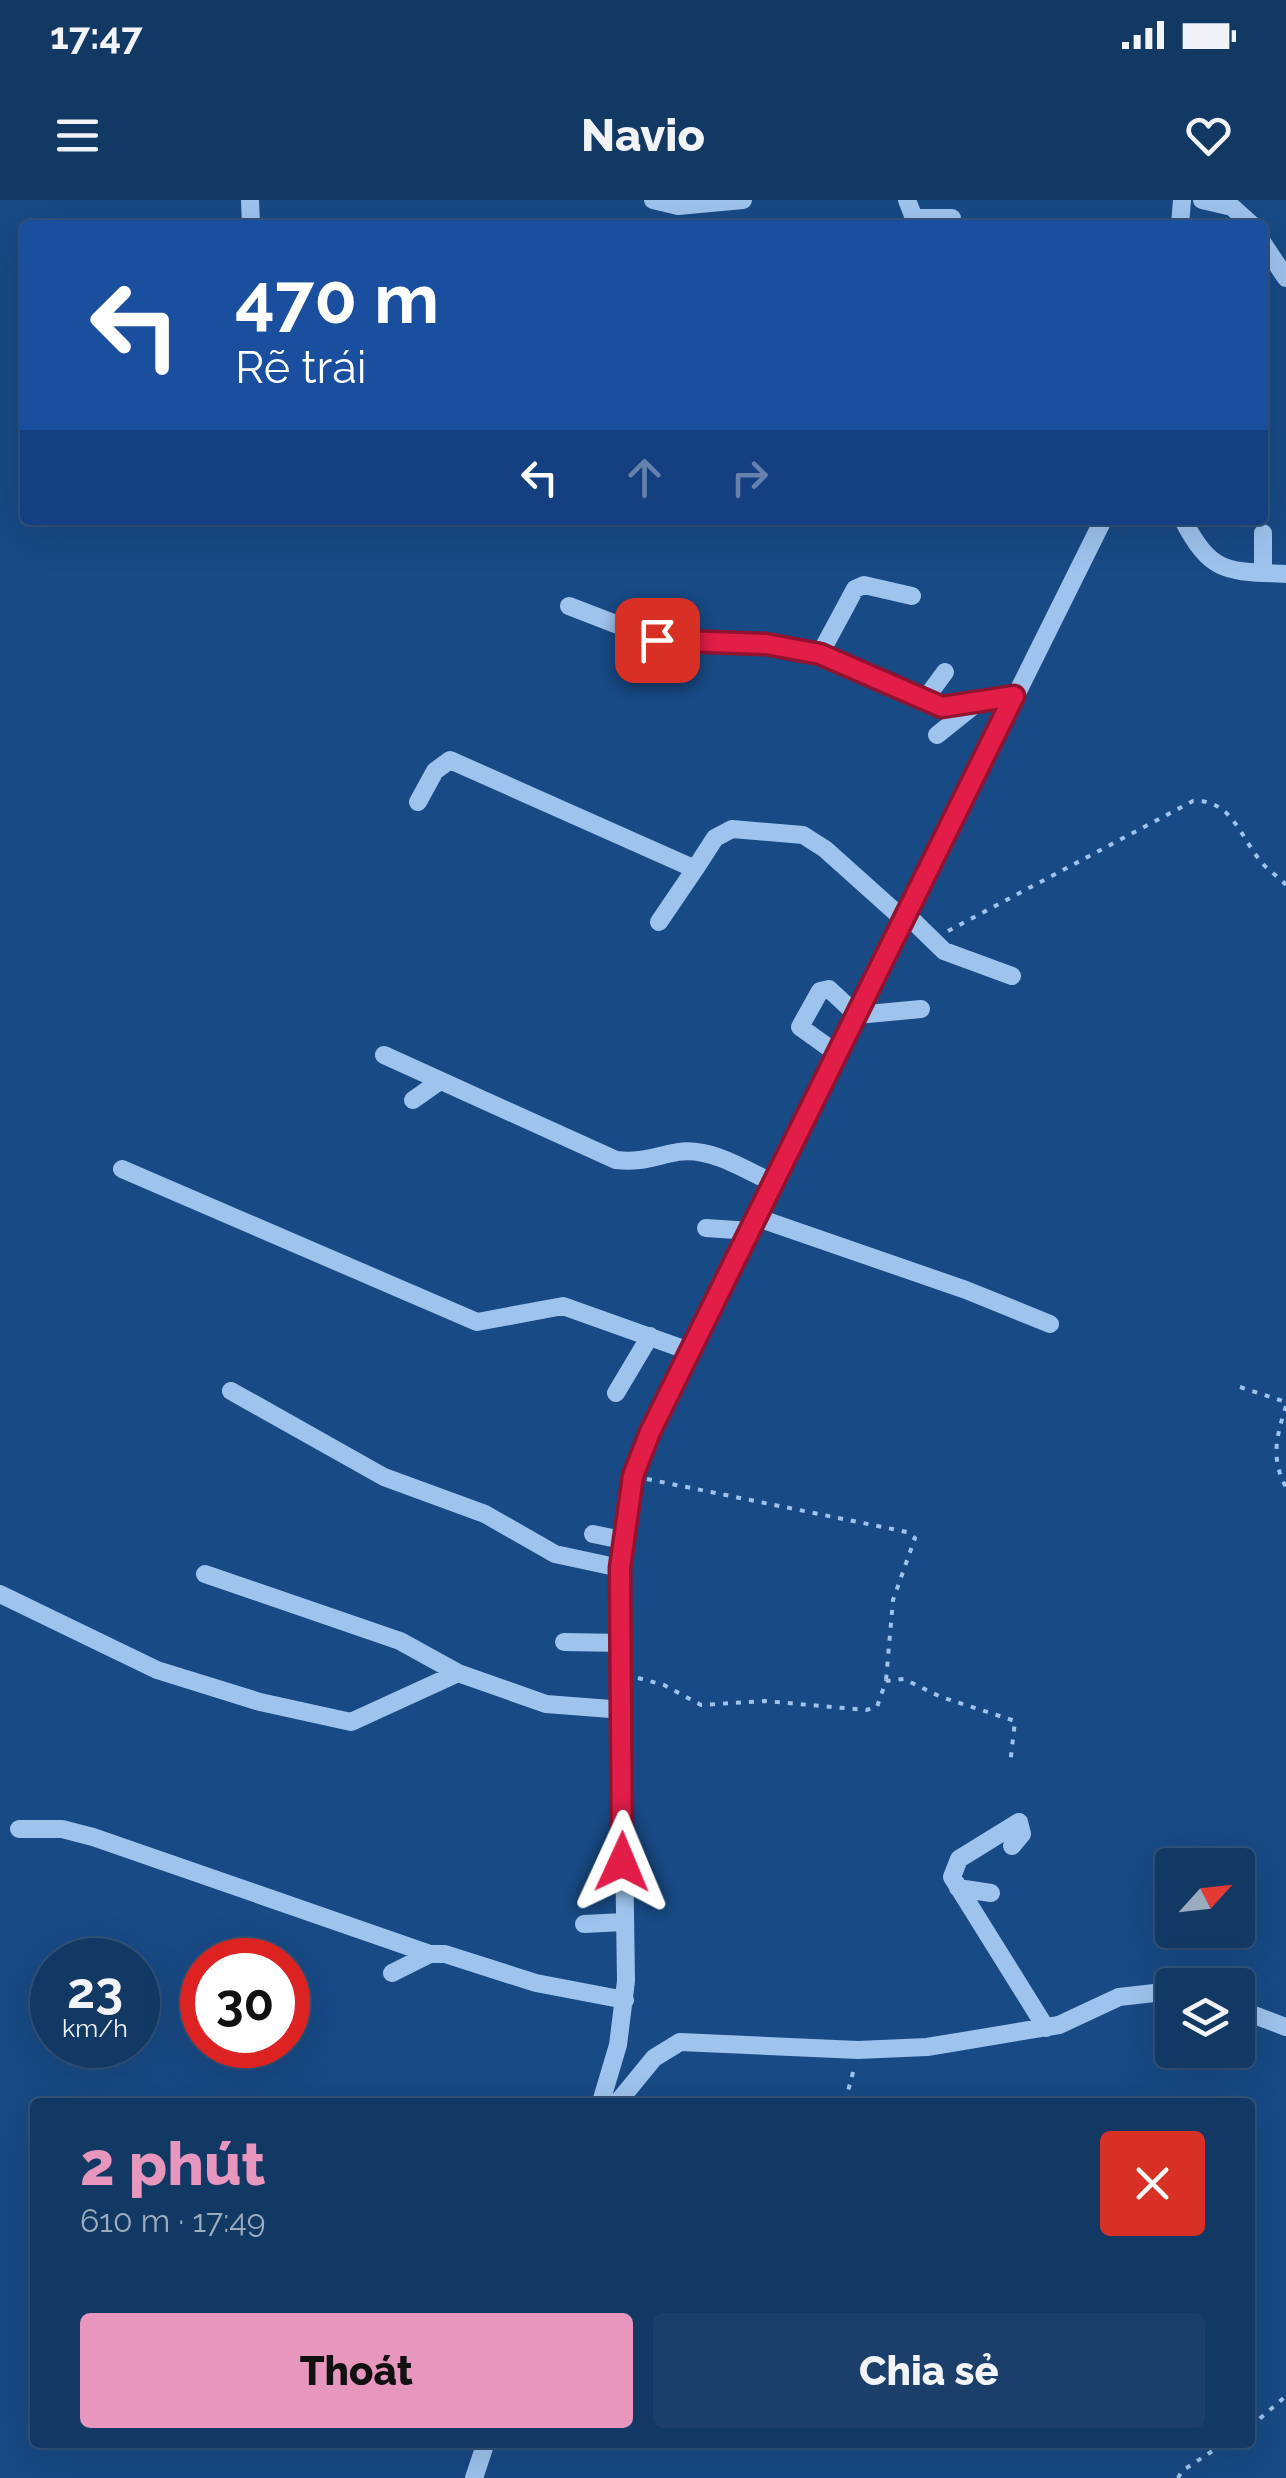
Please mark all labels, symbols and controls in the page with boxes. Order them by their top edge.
text: 17:47 [50,13,143,58]
icon: menu [50,108,105,163]
icon: heart [1181,108,1236,163]
text: Navio [581,109,705,162]
text: 470 m [235,257,439,339]
icon: left [70,260,200,390]
text: Rẽ trái [235,341,367,394]
icon: left [512,450,567,505]
icon: ahead [617,450,672,505]
icon: right [722,450,777,505]
pin [615,598,700,683]
icon: arrive [630,613,685,668]
position arrow [570,1810,674,1914]
north arrow [1155,1848,1255,1948]
map controls [1155,1848,1255,2068]
speed limit sign: 30 [180,1938,310,2068]
text: 23 [67,1961,123,2020]
button: layers [1155,1968,1255,2068]
text: km/h [62,2013,128,2043]
text: 2 phút [80,2129,265,2199]
button: close [1100,2131,1205,2236]
text: 610 m · 17:49 [80,2202,265,2239]
button: Thoát [80,2313,633,2428]
button: Chia sẻ [653,2313,1205,2428]

